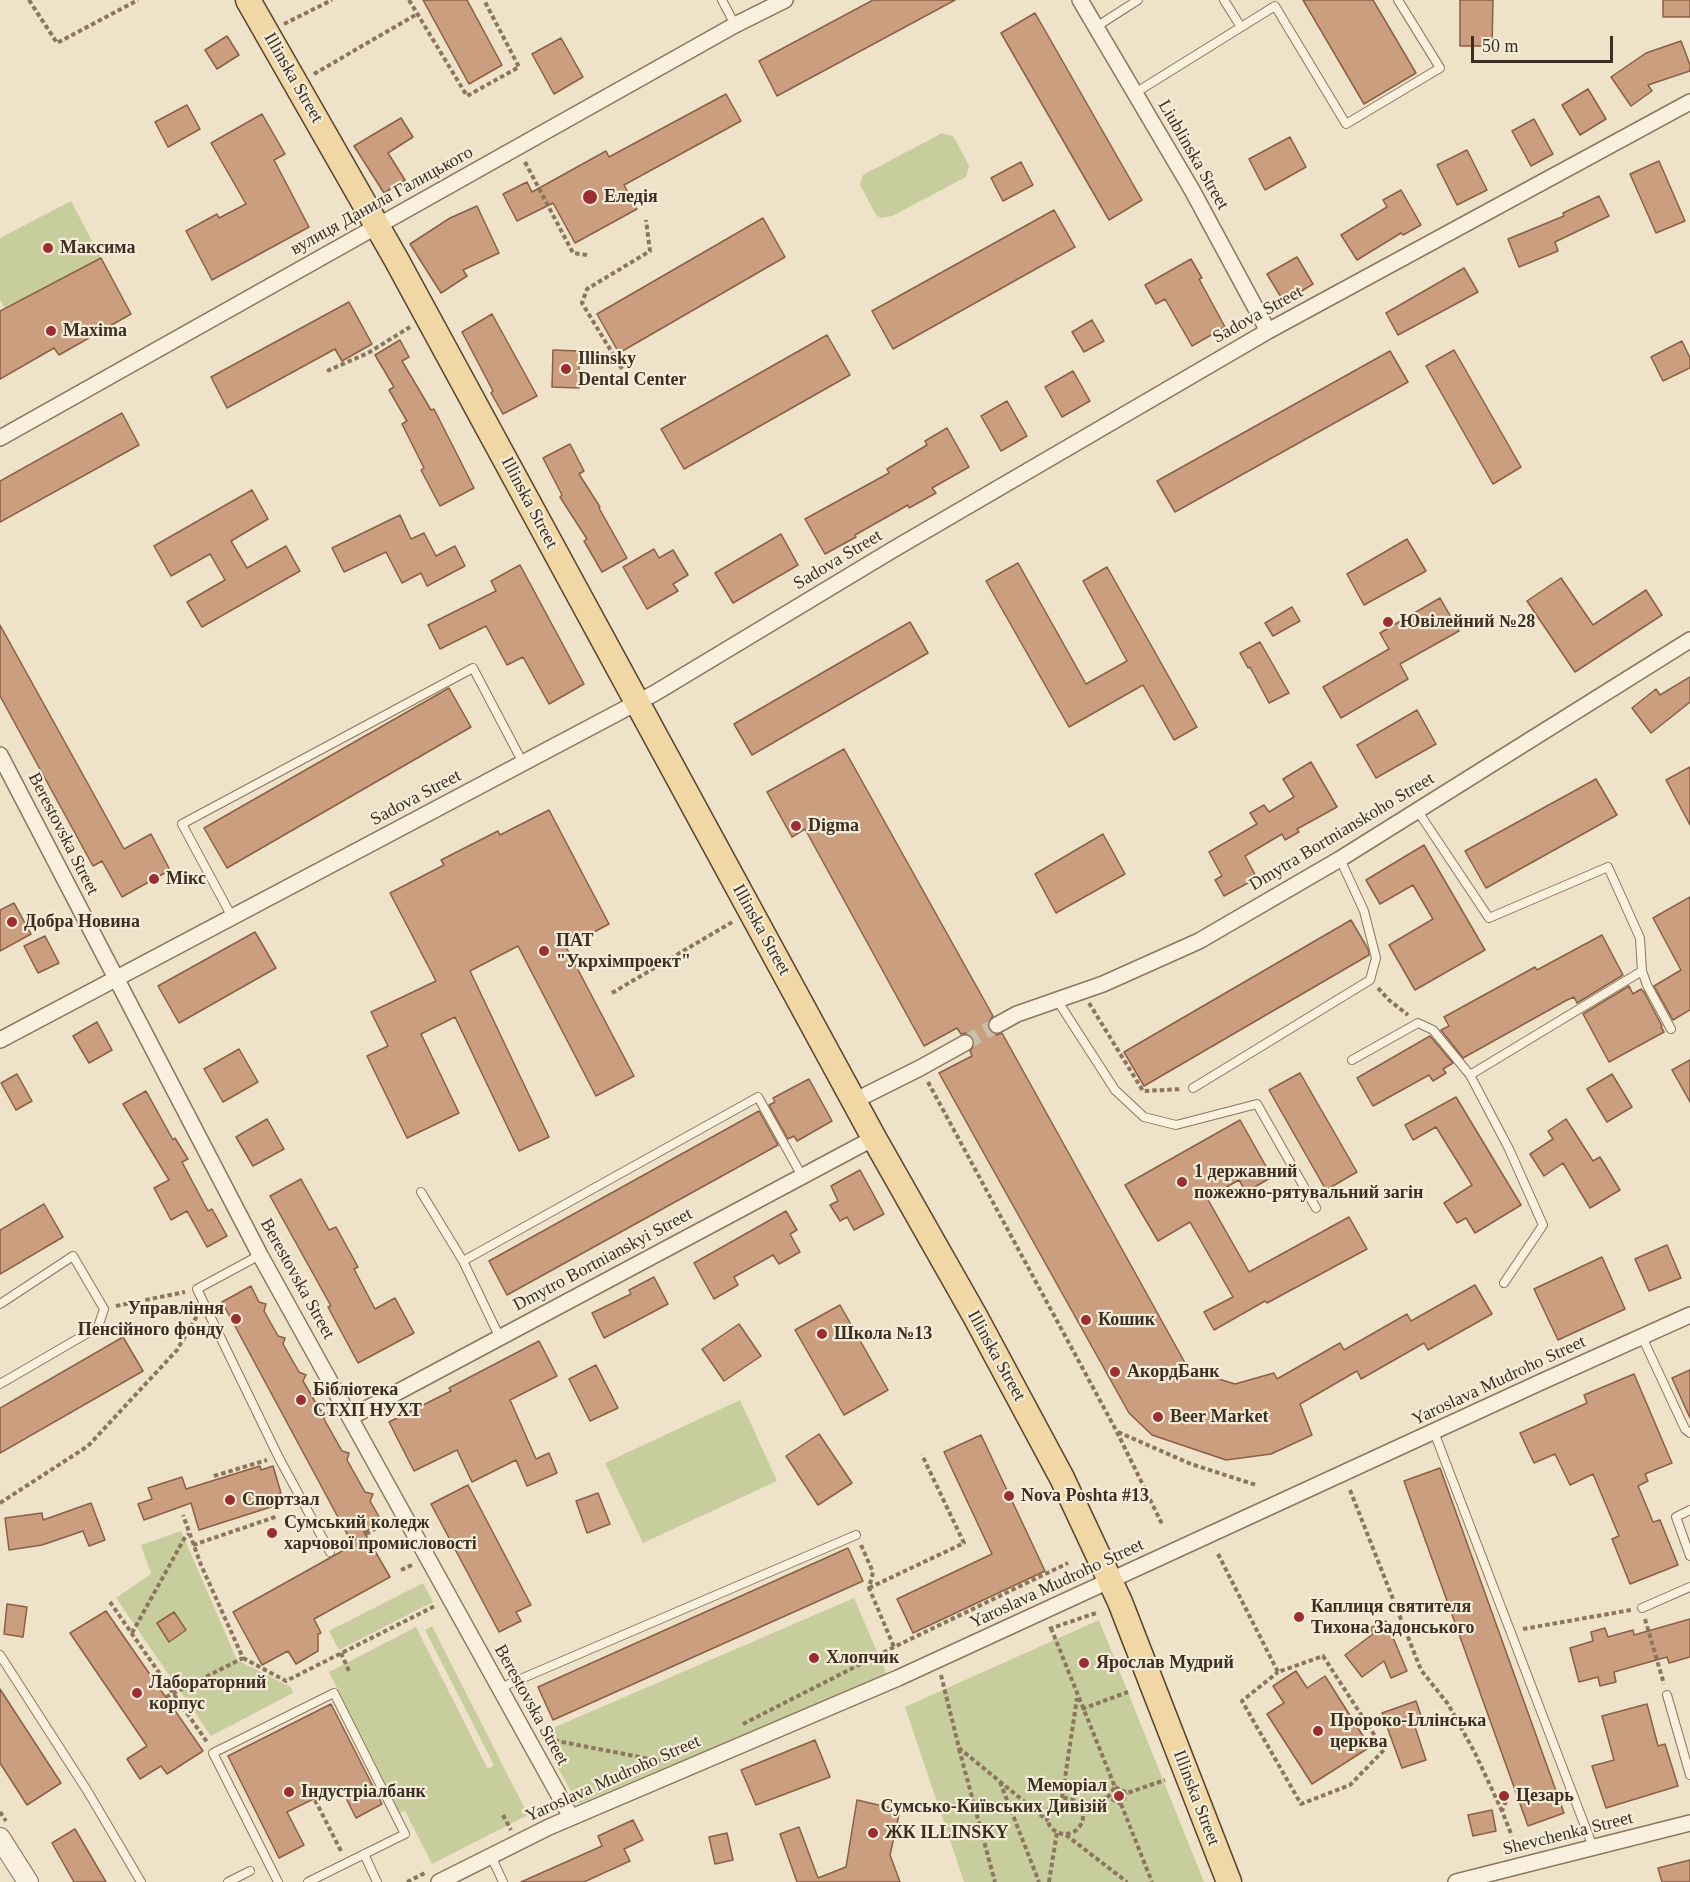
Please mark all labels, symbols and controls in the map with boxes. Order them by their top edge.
scale bar [1474,24,1616,62]
street label: Illinska Street [259,29,327,127]
text: 50 m [1482,36,1519,56]
street label: Liublinska Street [1153,96,1233,214]
street label: вулиця Данила Галицького [287,142,477,260]
place label: Еледія [604,186,658,208]
marker: Еледія [581,188,599,206]
place label: Максима [60,237,135,259]
marker: Максима [41,241,55,255]
street label: Sadova Street [1209,281,1307,349]
place label: Maxima [63,320,127,342]
marker: Maxima [44,324,58,338]
place label: Illinsky Dental Center [578,348,686,391]
marker: Illinsky Dental Center [559,362,573,376]
street label: Illinska Street [496,454,562,552]
street label: Sadova Street [790,525,886,595]
place label: Ювілейний №28 [1400,611,1535,633]
marker: Ювілейний №28 [1381,615,1395,629]
street label: Sadova Street [367,765,465,831]
street label: Dmytra Bortnianskoho Street [1246,768,1438,896]
street label: Berestovska Street [23,769,103,899]
place label: Digma [808,815,859,837]
marker: Digma [789,819,803,833]
place label: Мікс [166,868,206,890]
marker: Мікс [147,872,161,886]
street label: Illinska Street [727,881,795,979]
place label: Добра Новина [24,911,140,933]
marker: Добра Новина [5,915,19,929]
place label: ПАТ "Укрхімпроект" [556,930,691,972]
marker: ПАТ "Укрхімпроект" [537,944,551,958]
place label: 1 державний пожежно-рятувальний загін [1194,1161,1423,1204]
marker: 1 державний пожежно-рятувальний загін [1175,1175,1189,1189]
street label: Dmytro Bortnianskyi Street [510,1204,696,1316]
street label: Berestovska Street [255,1215,339,1343]
place label: Управління Пенсійного фонду [78,1298,224,1340]
street label: Illinska Street [962,1307,1030,1405]
place label: Кошик [1098,1309,1155,1331]
marker: Управління Пенсійного фонду [229,1312,243,1326]
marker: Кошик [1079,1313,1093,1327]
place label: Школа №13 [834,1323,932,1345]
marker: Школа №13 [815,1327,829,1341]
street label: Yaroslava Mudroho Street [1409,1331,1589,1431]
place label: АкордБанк [1127,1361,1220,1383]
marker: АкордБанк [1108,1365,1122,1379]
place label: Бібліотека СТХП НУХТ [313,1379,422,1422]
marker: Бібліотека СТХП НУХТ [294,1393,308,1407]
place label: Beer Market [1170,1406,1268,1428]
marker: Beer Market [1151,1410,1165,1424]
place label: Nova Poshta #13 [1021,1485,1149,1507]
place label: Спортзал [242,1489,320,1511]
marker: Nova Poshta #13 [1002,1489,1016,1503]
marker: Спортзал [223,1493,237,1507]
place label: Сумський коледж харчової промисловості [284,1512,477,1555]
marker: Сумський коледж харчової промисловості [265,1526,279,1540]
street label: Yaroslava Mudroho Street [967,1534,1147,1634]
place label: Каплиця святителя Тихона Задонського [1311,1596,1474,1638]
marker: Каплиця святителя Тихона Задонського [1292,1610,1306,1624]
street label: Berestovska Street [489,1641,573,1769]
place label: Хлопчик [826,1647,899,1669]
marker: Хлопчик [807,1651,821,1665]
place label: Ярослав Мудрий [1096,1652,1234,1674]
marker: Ярослав Мудрий [1077,1656,1091,1670]
place label: Лабораторний корпус [149,1672,266,1714]
marker: Лабораторний корпус [130,1686,144,1700]
place label: Пророко-Іллінська церква [1330,1710,1486,1752]
marker: Пророко-Іллінська церква [1311,1724,1325,1738]
street label: Yaroslava Mudroho Street [522,1731,704,1827]
street label: Illinska Street [1168,1747,1224,1849]
place label: Меморіал Сумсько-Київських Дивізій [881,1775,1107,1818]
place label: Індустріалбанк [301,1781,426,1803]
marker: Індустріалбанк [282,1785,296,1799]
place label: Цезарь [1516,1785,1574,1807]
marker: Меморіал Сумсько-Київських Дивізій [1112,1789,1126,1803]
marker: Цезарь [1497,1789,1511,1803]
street label: Shevchenka Street [1501,1807,1635,1861]
place label: ЖК ILLINSKY [885,1822,1008,1844]
marker: ЖК ILLINSKY [866,1826,880,1840]

